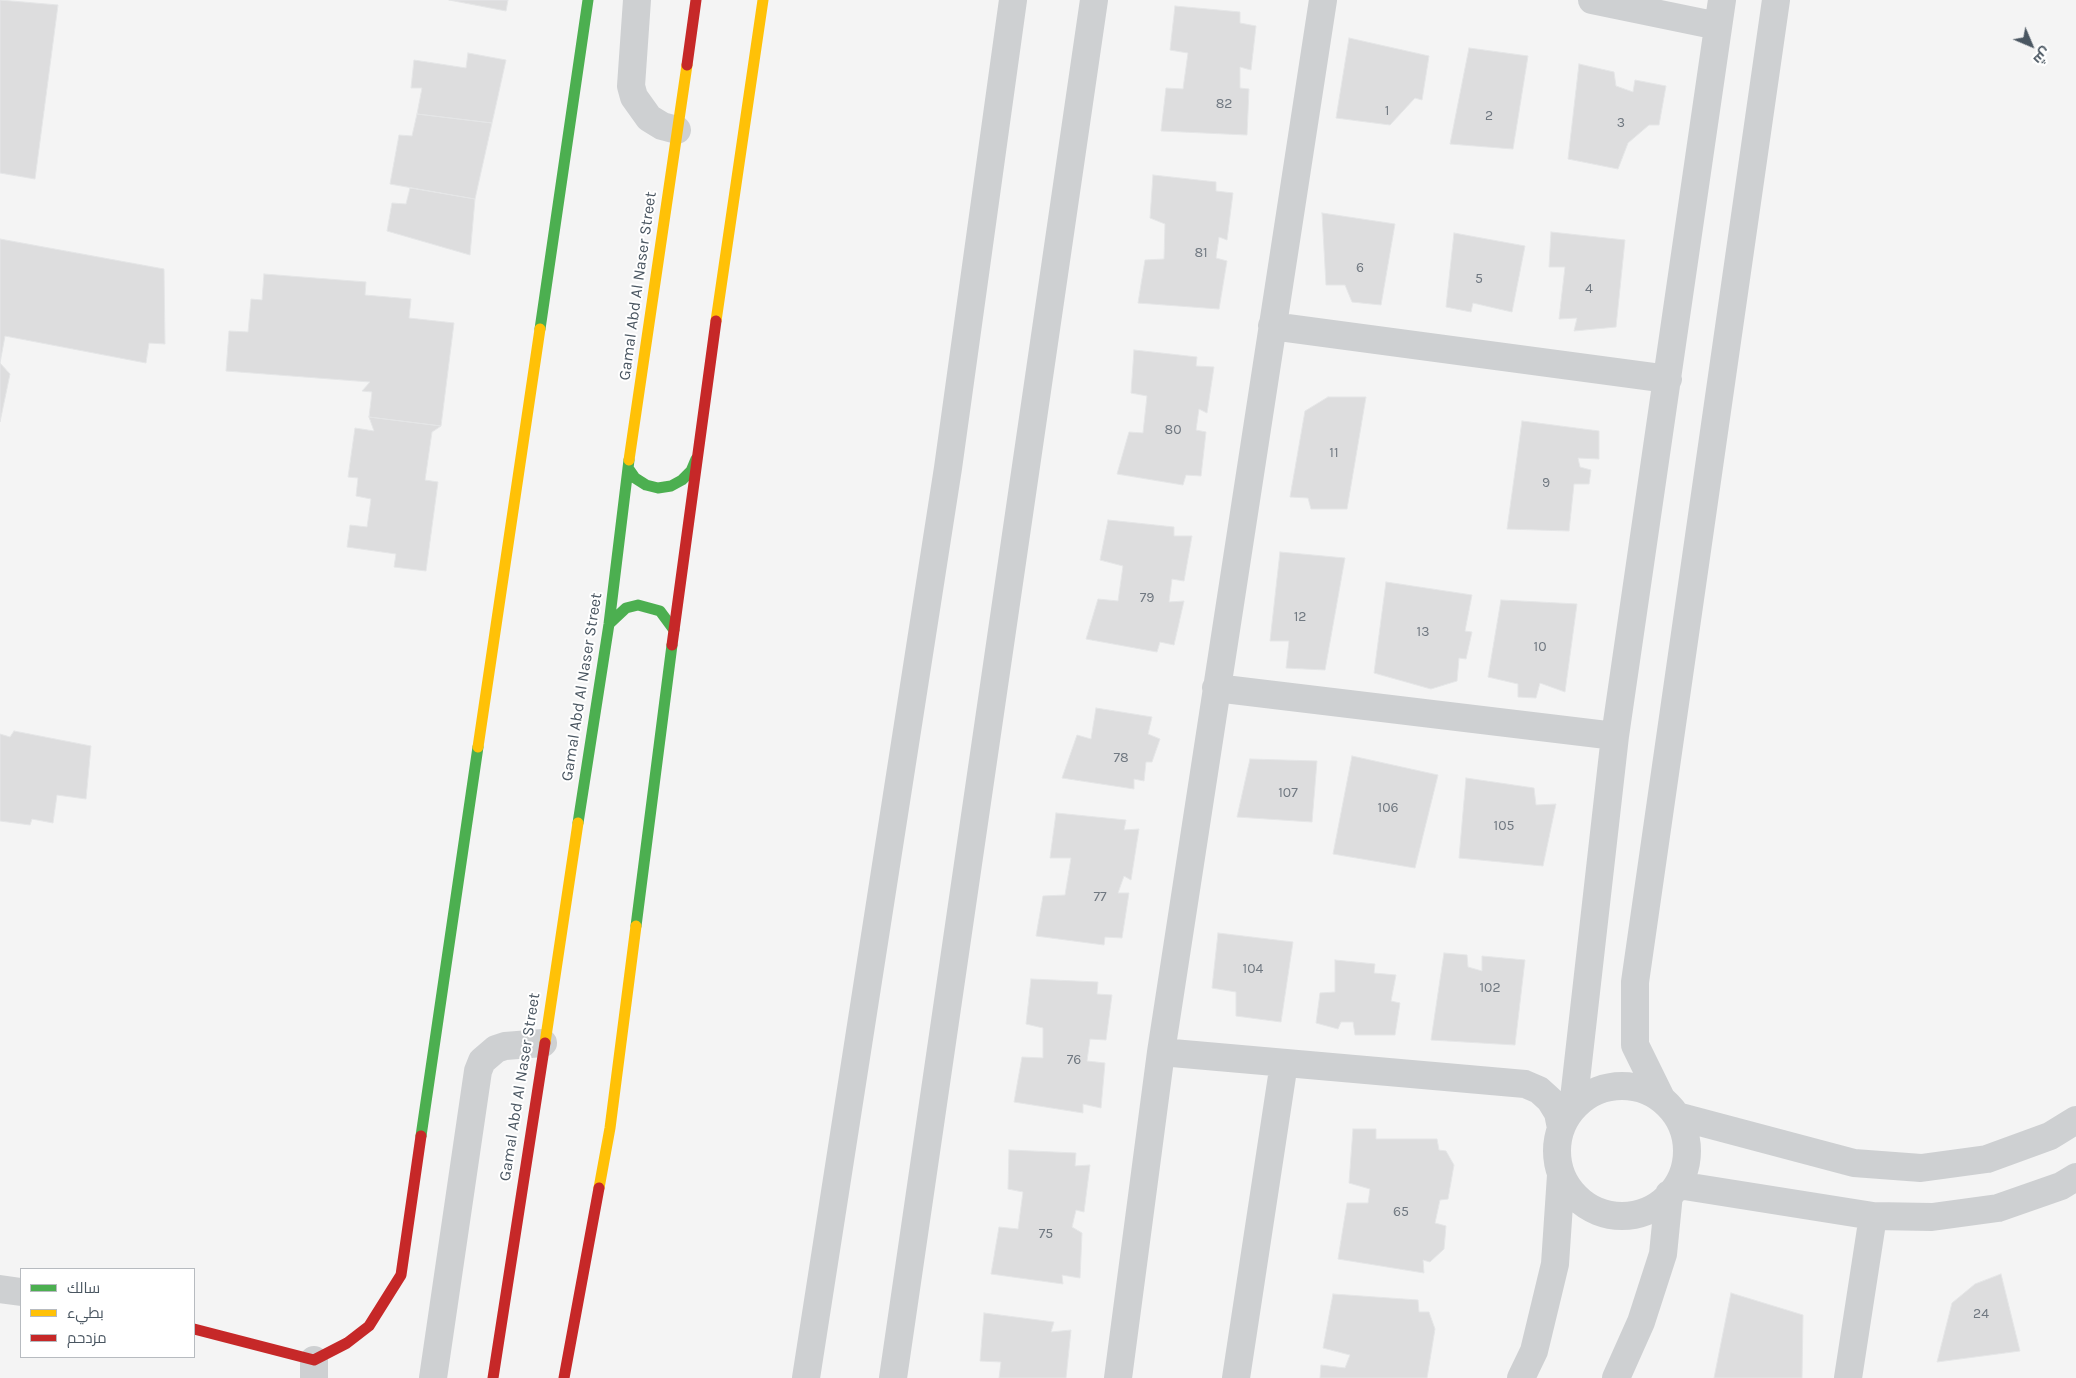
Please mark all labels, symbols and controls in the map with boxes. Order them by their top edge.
north arrow [2006,20,2056,70]
text: ش [2030,44,2054,68]
house number: 82 [1216,96,1232,112]
house number: 1 [1385,103,1389,119]
house number: 2 [1485,108,1493,124]
house number: 3 [1617,115,1625,131]
street label: Gamal Abd Al Naser Street [615,190,661,382]
house number: 81 [1194,245,1208,261]
house number: 6 [1356,260,1364,276]
house number: 5 [1475,271,1483,287]
house number: 4 [1585,281,1593,297]
house number: 80 [1165,422,1181,438]
house number: 11 [1329,445,1339,461]
house number: 9 [1542,475,1550,491]
house number: 79 [1140,590,1154,606]
street label: Gamal Abd Al Naser Street [558,591,606,783]
house number: 12 [1294,609,1306,625]
house number: 13 [1417,624,1429,640]
house number: 10 [1534,639,1546,655]
house number: 78 [1113,750,1129,766]
house number: 107 [1278,785,1298,801]
house number: 106 [1378,800,1398,816]
house number: 105 [1494,818,1514,834]
house number: 77 [1093,889,1107,905]
house number: 104 [1243,961,1263,977]
house number: 102 [1479,980,1501,996]
street label: Gamal Abd Al Naser Street [496,991,544,1183]
house number: 76 [1067,1052,1081,1068]
house number: 65 [1393,1204,1409,1220]
house number: 75 [1039,1226,1053,1242]
legend [20,1268,195,1358]
text: سالك [67,1279,100,1297]
text: بطيء [67,1304,104,1322]
house number: 24 [1973,1306,1989,1322]
text: مزدحم [67,1329,107,1347]

